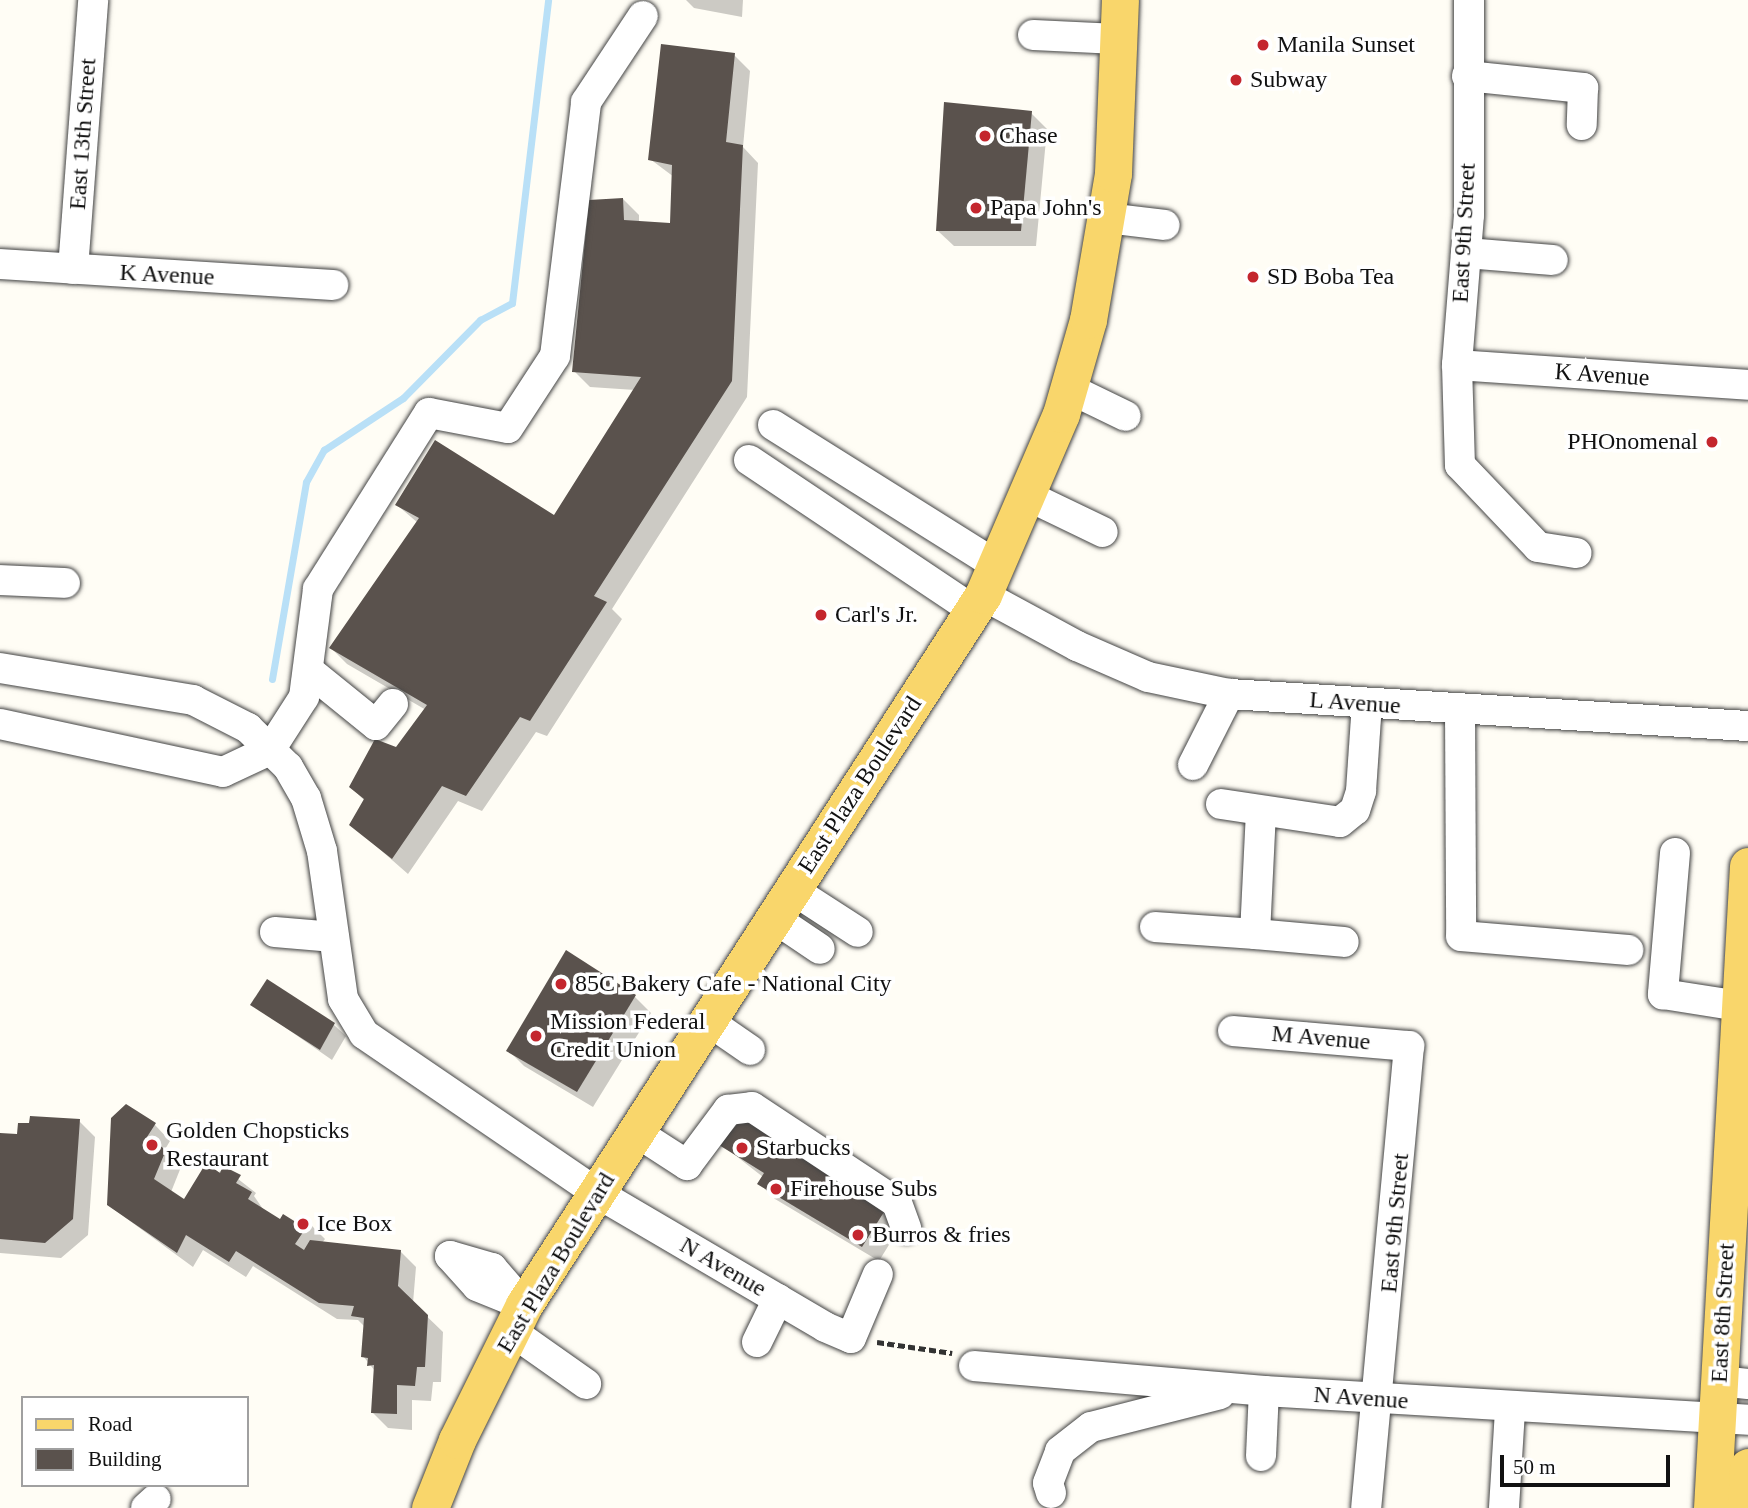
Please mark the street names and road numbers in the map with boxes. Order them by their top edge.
street label: East 13th Street [63,57,103,211]
street label: East 9th Street [1446,162,1482,304]
street label: K Avenue [118,258,216,292]
street label: K Avenue [1553,357,1651,393]
street label: L Avenue [1307,685,1403,721]
street label: East Plaza Boulevard [792,691,928,879]
street label: M Avenue [1270,1019,1372,1057]
street label: East 9th Street [1375,1152,1415,1294]
street label: East Plaza Boulevard [491,1168,621,1358]
street label: N Avenue [674,1230,772,1304]
street label: East 8th Street [1705,1242,1741,1384]
street label: N Avenue [1312,1380,1410,1416]

